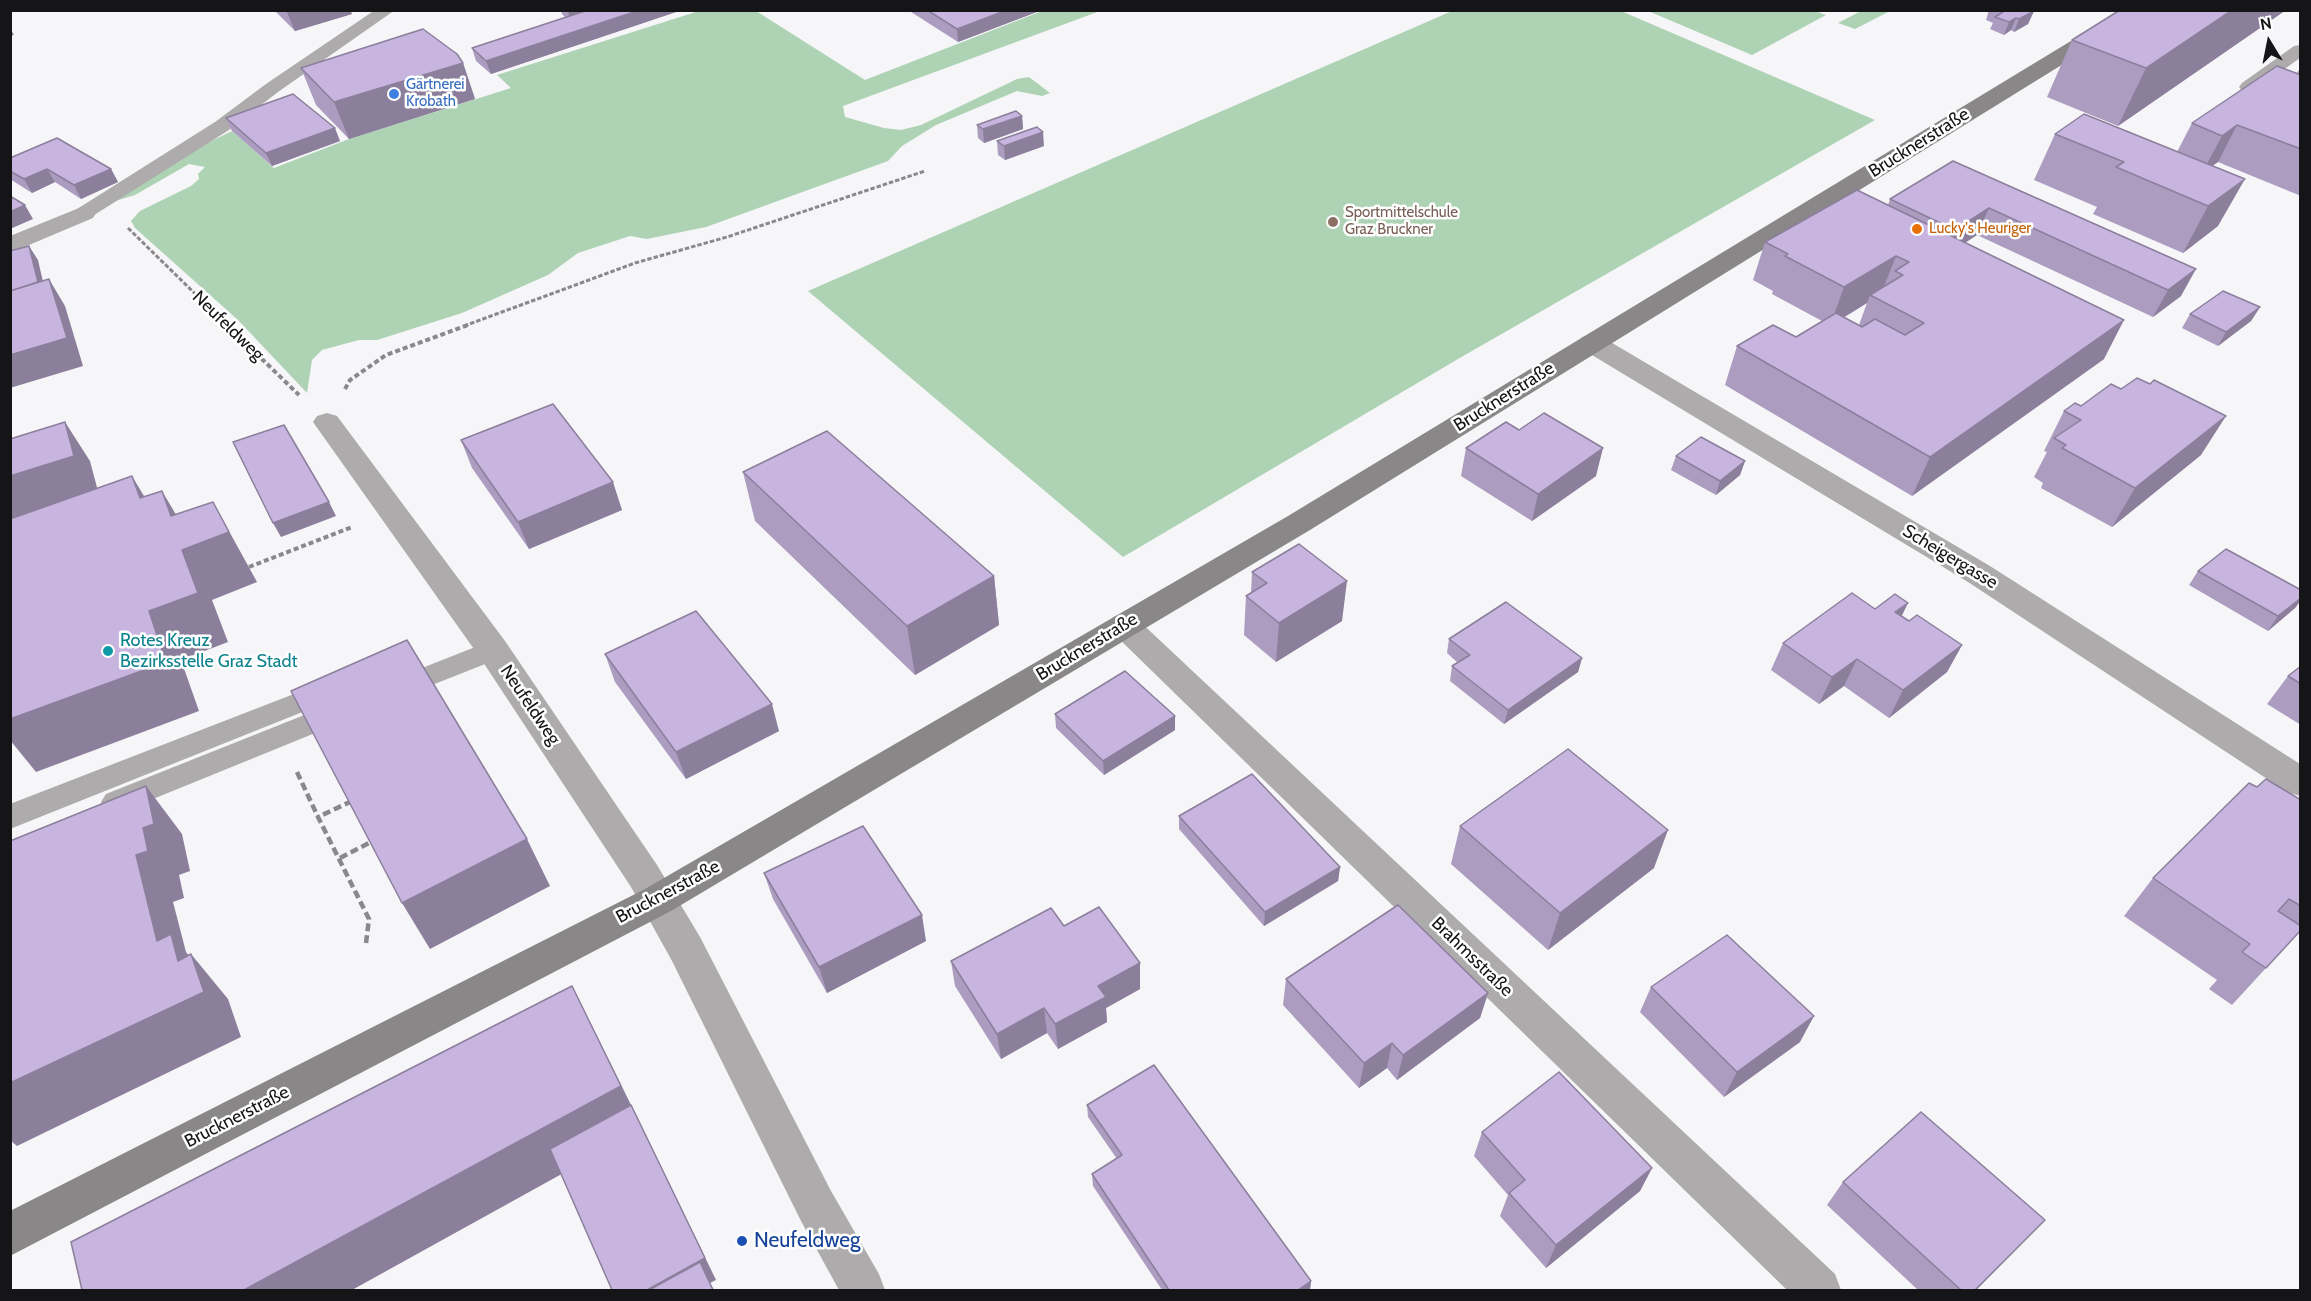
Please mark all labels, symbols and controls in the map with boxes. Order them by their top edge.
north arrow [2239,12,2299,72]
text: N [2259,13,2273,34]
place label: Gärtnerei Krobath [406,76,465,111]
marker: Gärtnerei Krobath [387,87,401,101]
street label: Brucknerstraße [1865,104,1973,182]
place label: Sportmittelschule Graz Bruckner [1345,204,1458,239]
marker: Sportmittelschule Graz Bruckner [1326,215,1340,229]
place label: Lucky's Heuriger [1929,220,2031,238]
marker: Lucky's Heuriger [1910,222,1924,236]
street label: Neufeldweg [188,287,268,365]
street label: Brucknerstraße [1450,358,1558,436]
street label: Scheigergasse [1899,520,2001,594]
street label: Brucknerstraße [1032,608,1142,686]
place label: Rotes Kreuz Bezirksstelle Graz Stadt [120,630,298,672]
marker: Rotes Kreuz Bezirksstelle Graz Stadt [101,644,115,658]
street label: Neufeldweg [496,661,564,749]
street label: Brucknerstraße [613,856,723,928]
street label: Brahmsstraße [1427,913,1517,1001]
street label: Brucknerstraße [181,1081,293,1153]
place label: Neufeldweg [754,1228,861,1254]
marker: Neufeldweg [735,1234,749,1248]

